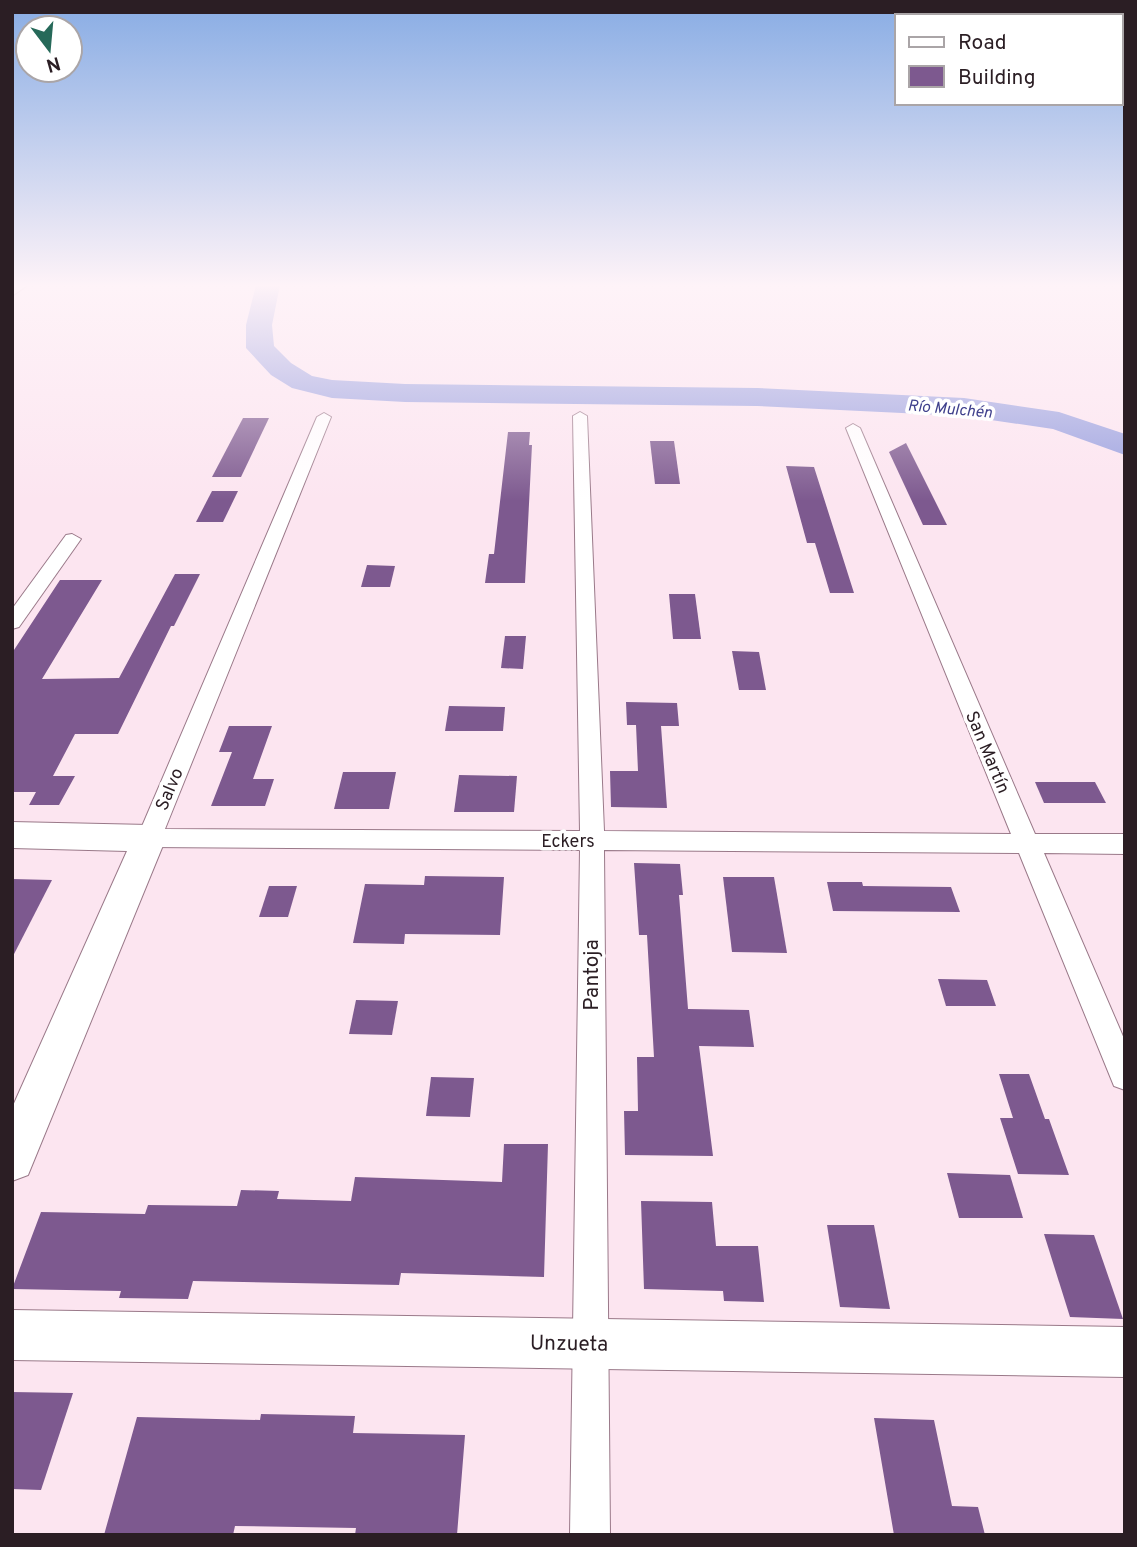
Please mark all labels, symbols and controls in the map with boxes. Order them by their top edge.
north arrow [14,14,84,84]
legend [895,14,1123,105]
text: Road [958,30,1007,57]
text: N [43,50,63,77]
text: Building [958,65,1036,92]
water label: Río Mulchén [907,396,993,424]
street label: San Martín [959,708,1014,797]
street label: Salvo [151,765,190,814]
street label: Eckers [541,831,595,854]
street label: Pantoja [579,939,606,1011]
street label: Unzueta [530,1330,608,1359]

